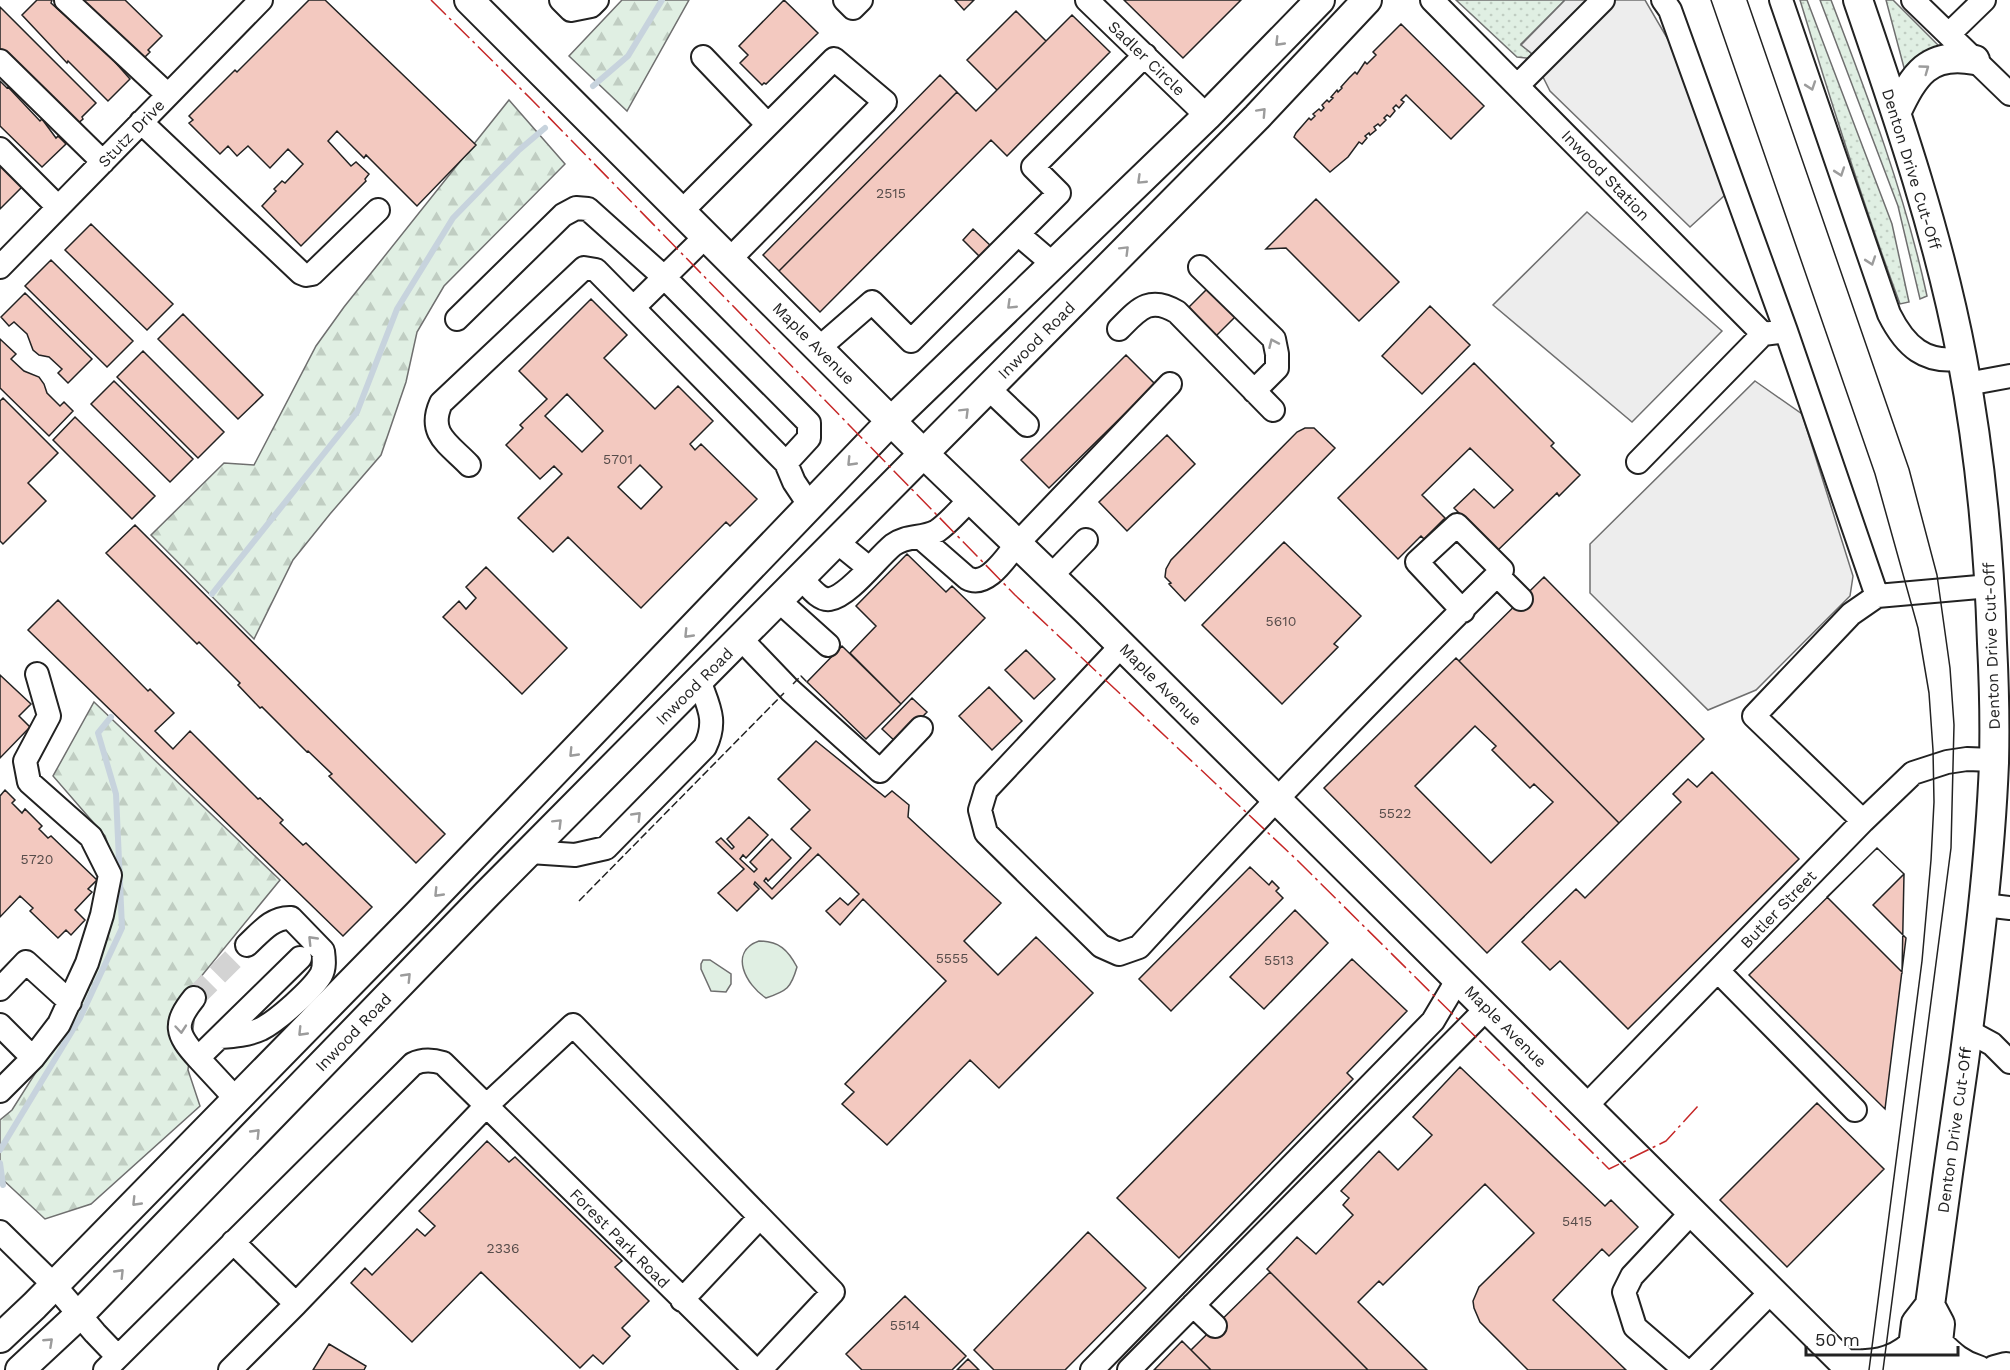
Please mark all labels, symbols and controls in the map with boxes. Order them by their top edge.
street label: Sadler Circle [1104,17,1189,100]
one-way arrow [1275,35,1286,45]
one-way arrow [1918,65,1929,76]
one-way arrow [1803,80,1816,91]
street label: Denton Drive Cut-Off [1878,86,1945,252]
street label: Stutz Drive [94,95,169,171]
one-way arrow [1255,108,1266,119]
street label: Inwood Station [1558,126,1654,225]
one-way arrow [1833,166,1845,177]
one-way arrow [1138,172,1149,183]
house number: 2515 [876,185,906,201]
one-way arrow [1118,247,1129,257]
one-way arrow [1863,255,1876,266]
street label: Maple Avenue [769,298,859,388]
street label: Inwood Road [994,298,1079,383]
one-way arrow [1008,298,1018,309]
one-way arrow [1268,338,1280,349]
one-way arrow [958,408,969,418]
house number: 5701 [603,451,633,467]
one-way arrow [848,455,859,466]
street label: Denton Drive Cut-Off [1979,562,2004,730]
house number: 5610 [1266,613,1296,629]
one-way arrow [684,627,695,637]
street label: Maple Avenue [1116,639,1206,729]
street label: Inwood Road [652,644,737,729]
one-way arrow [570,745,581,756]
house number: 5522 [1379,805,1411,821]
one-way arrow [630,813,641,823]
one-way arrow [550,820,561,831]
house number: 5720 [21,851,53,867]
street label: Butler Street [1736,866,1820,952]
one-way arrow [434,886,445,897]
one-way arrow [309,936,320,947]
house number: 5555 [936,950,968,966]
house number: 5513 [1264,952,1294,968]
one-way arrow [399,974,410,985]
street label: Maple Avenue [1461,981,1551,1071]
street label: Inwood Road [311,989,395,1075]
one-way arrow [174,1024,187,1034]
one-way arrow [298,1025,309,1036]
street label: Denton Drive Cut-Off [1933,1045,1976,1214]
one-way arrow [249,1129,260,1140]
street label: Forest Park Road [566,1185,673,1292]
one-way arrow [132,1195,143,1205]
house number: 5415 [1562,1213,1592,1229]
house number: 2336 [487,1240,520,1256]
one-way arrow [112,1270,123,1281]
house number: 5514 [890,1317,920,1333]
scale bar [1806,1319,1958,1357]
text: 50 m [1815,1329,1860,1350]
one-way arrow [42,1338,53,1349]

